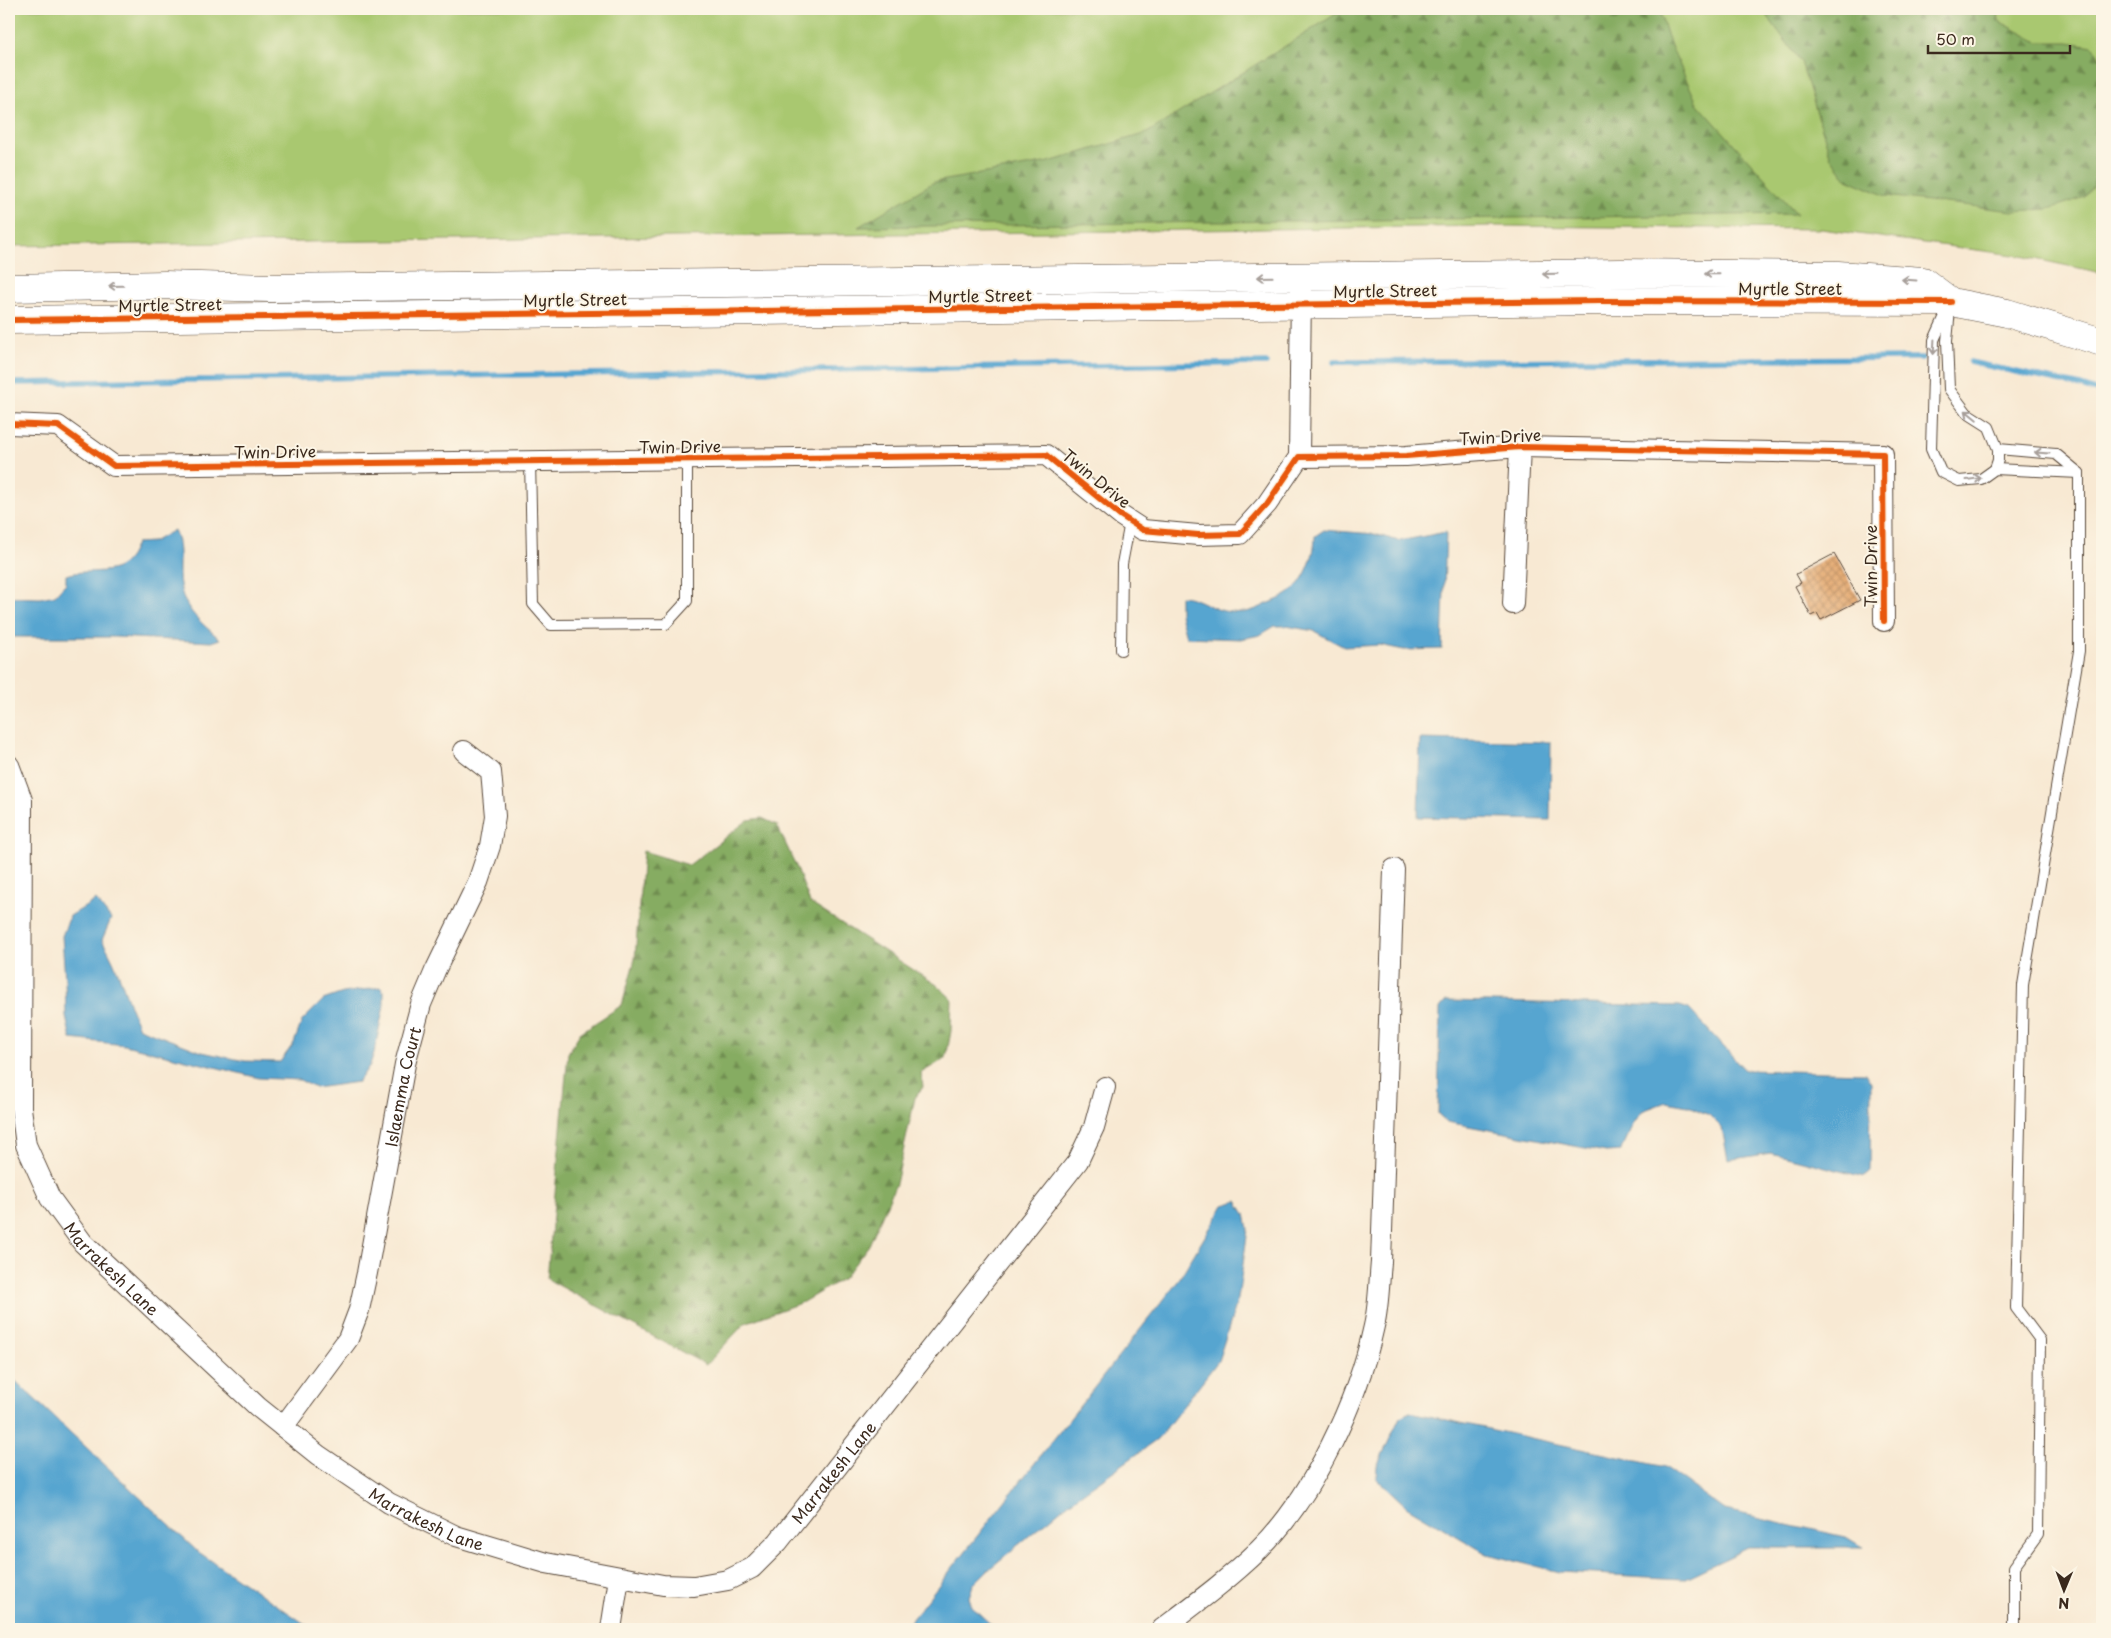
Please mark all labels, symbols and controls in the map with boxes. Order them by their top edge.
scale bar [1928,22,2071,54]
text: 50 m [1936,27,1975,50]
one-way arrow [1542,269,1558,278]
one-way arrow [1704,269,1720,279]
one-way arrow [1257,272,1273,282]
one-way arrow [1902,275,1918,284]
street label: Myrtle Street [1738,276,1842,300]
street label: Myrtle Street [1333,277,1438,303]
one-way arrow [109,281,125,291]
street label: Myrtle Street [928,282,1033,308]
street label: Myrtle Street [523,286,628,312]
street label: Myrtle Street [118,291,223,317]
one-way arrow [1929,339,1938,355]
one-way arrow [1965,409,1978,420]
street label: Twin Drive [1458,422,1542,450]
street label: Twin Drive [639,433,721,459]
street label: Twin Drive [234,438,316,464]
street label: Twin Drive [1057,443,1137,513]
one-way arrow [2034,449,2050,458]
one-way arrow [1966,474,1982,484]
street label: Twin Drive [1858,525,1882,607]
street label: Islaemma Court [378,1023,427,1149]
street label: Marrakesh Lane [59,1217,165,1321]
street label: Marrakesh Lane [785,1416,881,1528]
street label: Marrakesh Lane [365,1481,487,1556]
north arrow [2038,1566,2088,1616]
text: N [2058,1593,2069,1614]

